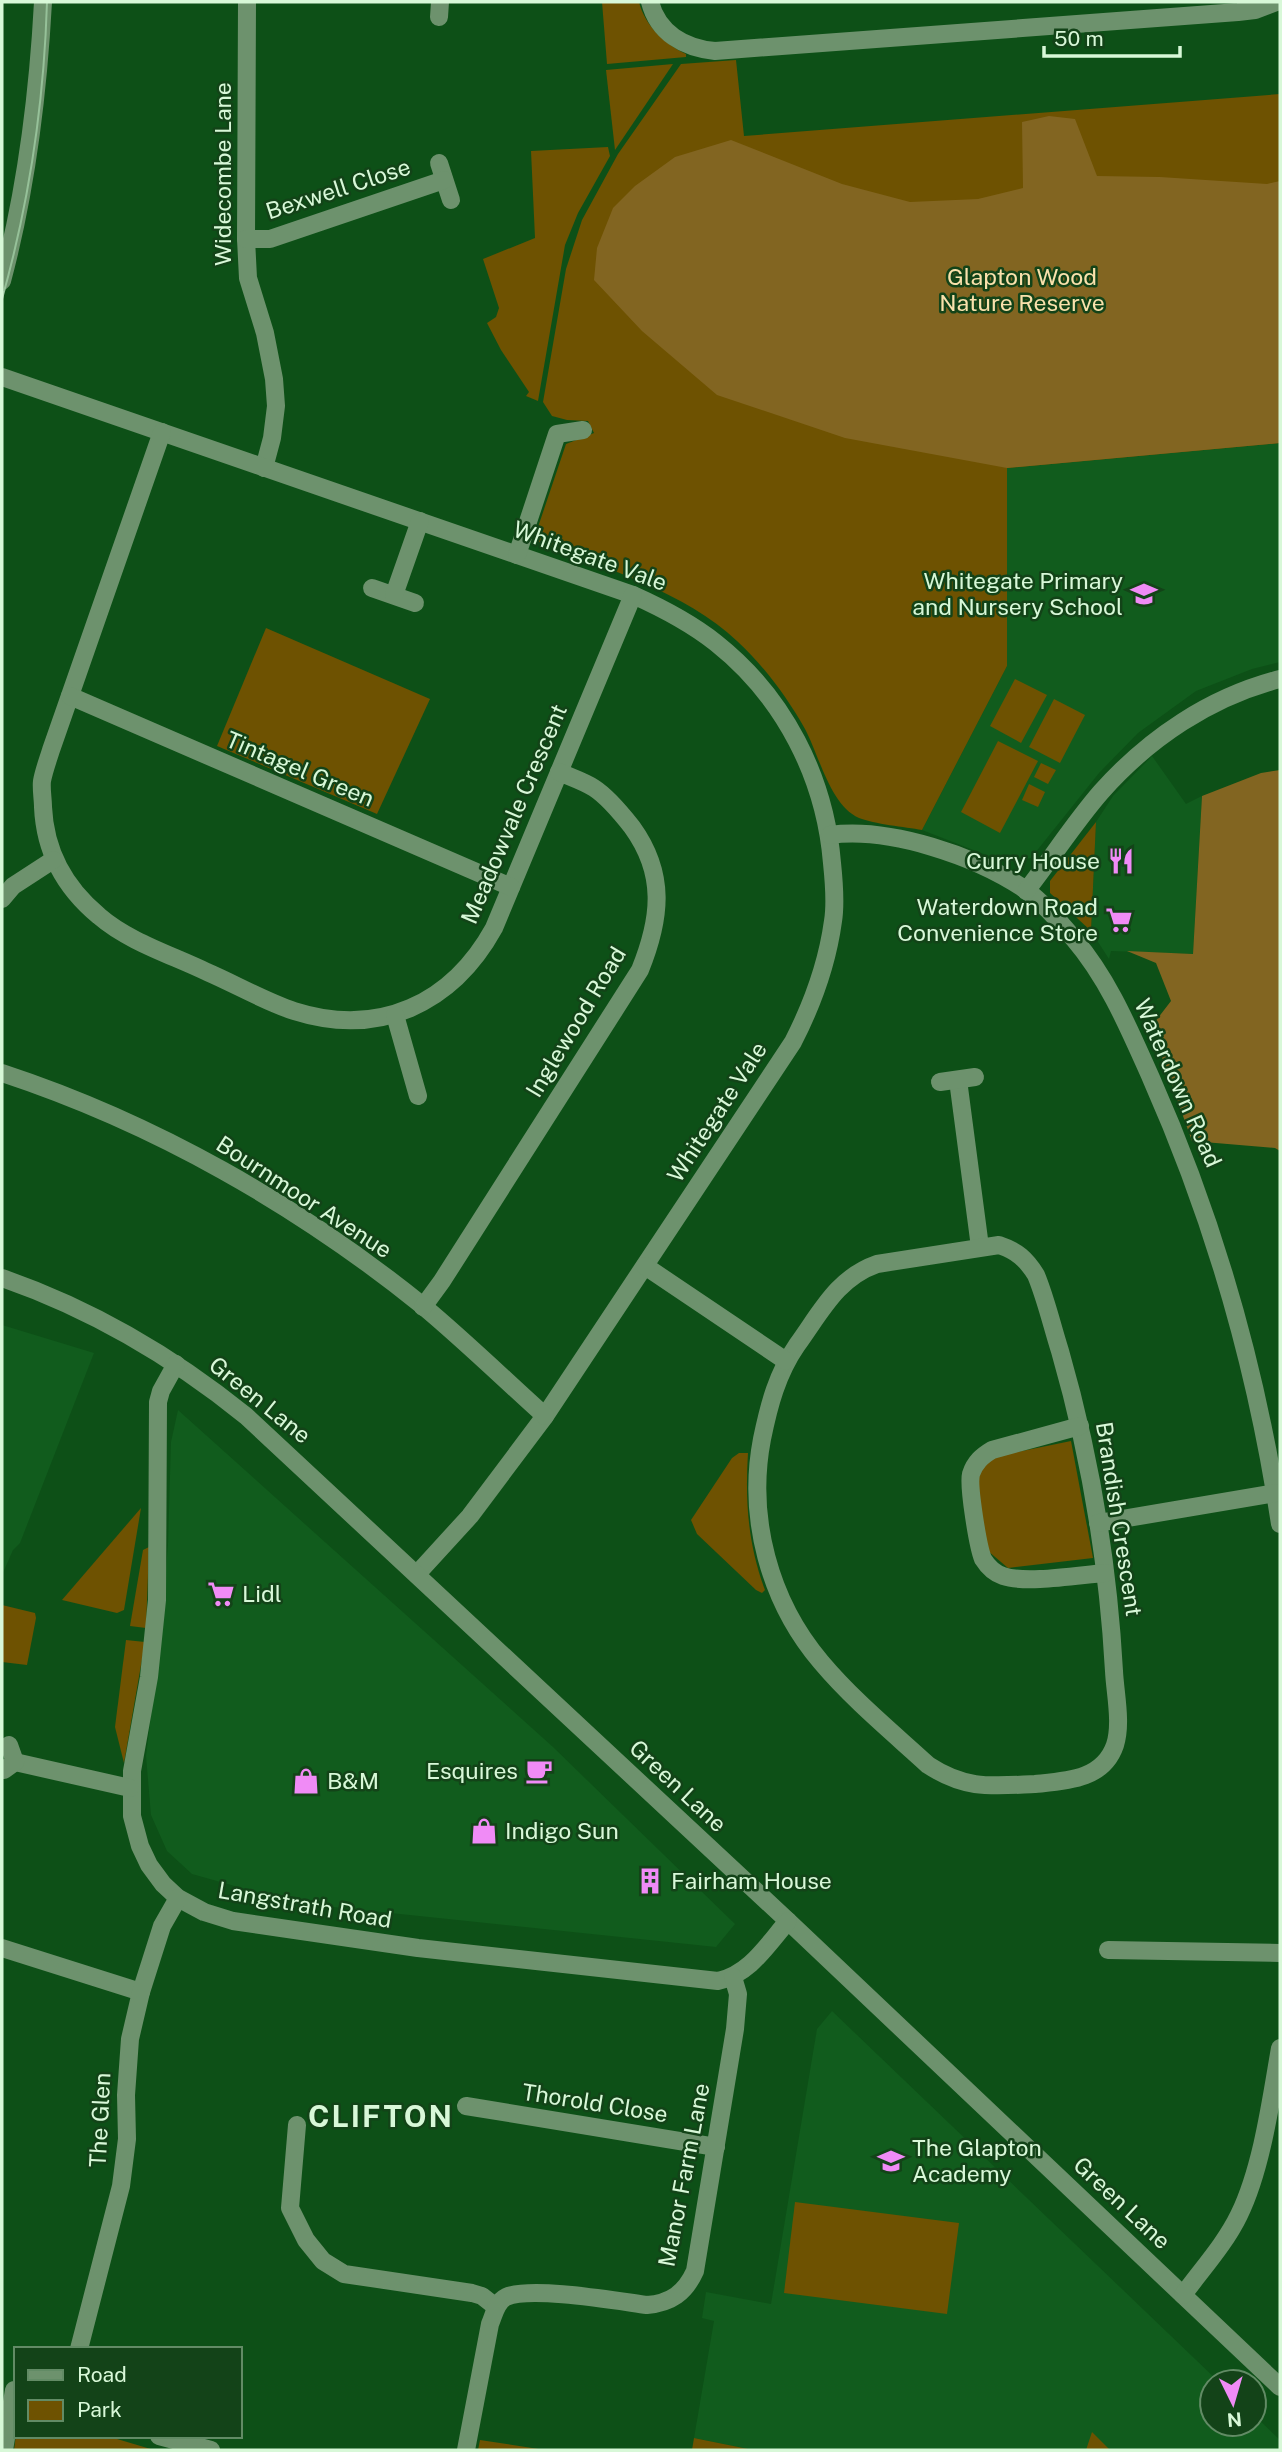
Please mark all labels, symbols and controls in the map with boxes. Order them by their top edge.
scale bar [1044,14,1180,58]
text: 50 m [1054,26,1104,51]
street label: Widecombe Lane [209,82,236,266]
street label: Bexwell Close [262,152,414,225]
park label: Glapton Wood Nature Reserve [939,263,1105,316]
street label: Whitegate Vale [510,515,671,596]
place label: Whitegate Primary and Nursery School [912,567,1123,620]
school or university icon: Whitegate Primary and Nursery School [1129,579,1159,609]
street label: Meadowvale Crescent [455,700,572,928]
street label: Tintagel Green [222,725,378,812]
restaurant icon: Curry House [1106,846,1136,876]
place label: Curry House [966,847,1100,874]
place label: Waterdown Road Convenience Store [897,893,1098,946]
supermarket icon: Waterdown Road Convenience Store [1104,905,1134,935]
street label: Inglewood Road [520,942,631,1102]
street label: Waterdown Road [1129,994,1228,1171]
street label: Whitegate Vale [661,1037,772,1187]
street label: Bournmoor Avenue [211,1130,397,1263]
street label: Green Lane [204,1351,316,1449]
street label: Brandish Crescent [1091,1420,1148,1618]
supermarket icon: Lidl [206,1579,236,1609]
place label: Lidl [242,1580,282,1607]
street label: Green Lane [624,1734,732,1837]
cafe icon: Esquires [524,1756,554,1786]
place label: Esquires [426,1757,518,1784]
shop icon: B&M [291,1766,321,1796]
place label: B&M [327,1767,379,1794]
shop icon: Indigo Sun [469,1816,499,1846]
place label: Indigo Sun [505,1817,619,1844]
building icon: Fairham House [635,1866,665,1896]
place label: Fairham House [671,1867,832,1894]
street label: Langstrath Road [216,1876,394,1933]
street label: The Glen [84,2072,115,2168]
street label: Thorold Close [520,2078,670,2127]
street label: Manor Farm Lane [652,2081,715,2269]
district label: CLIFTON [308,2098,454,2134]
place label: The Glapton Academy [912,2134,1042,2187]
school or university icon: The Glapton Academy [876,2146,906,2176]
street label: Green Lane [1068,2151,1176,2254]
legend [14,2347,242,2438]
text: Road [77,2362,127,2387]
north arrow [1198,2368,1268,2438]
text: Park [77,2397,122,2422]
text: N [1226,2408,1243,2432]

